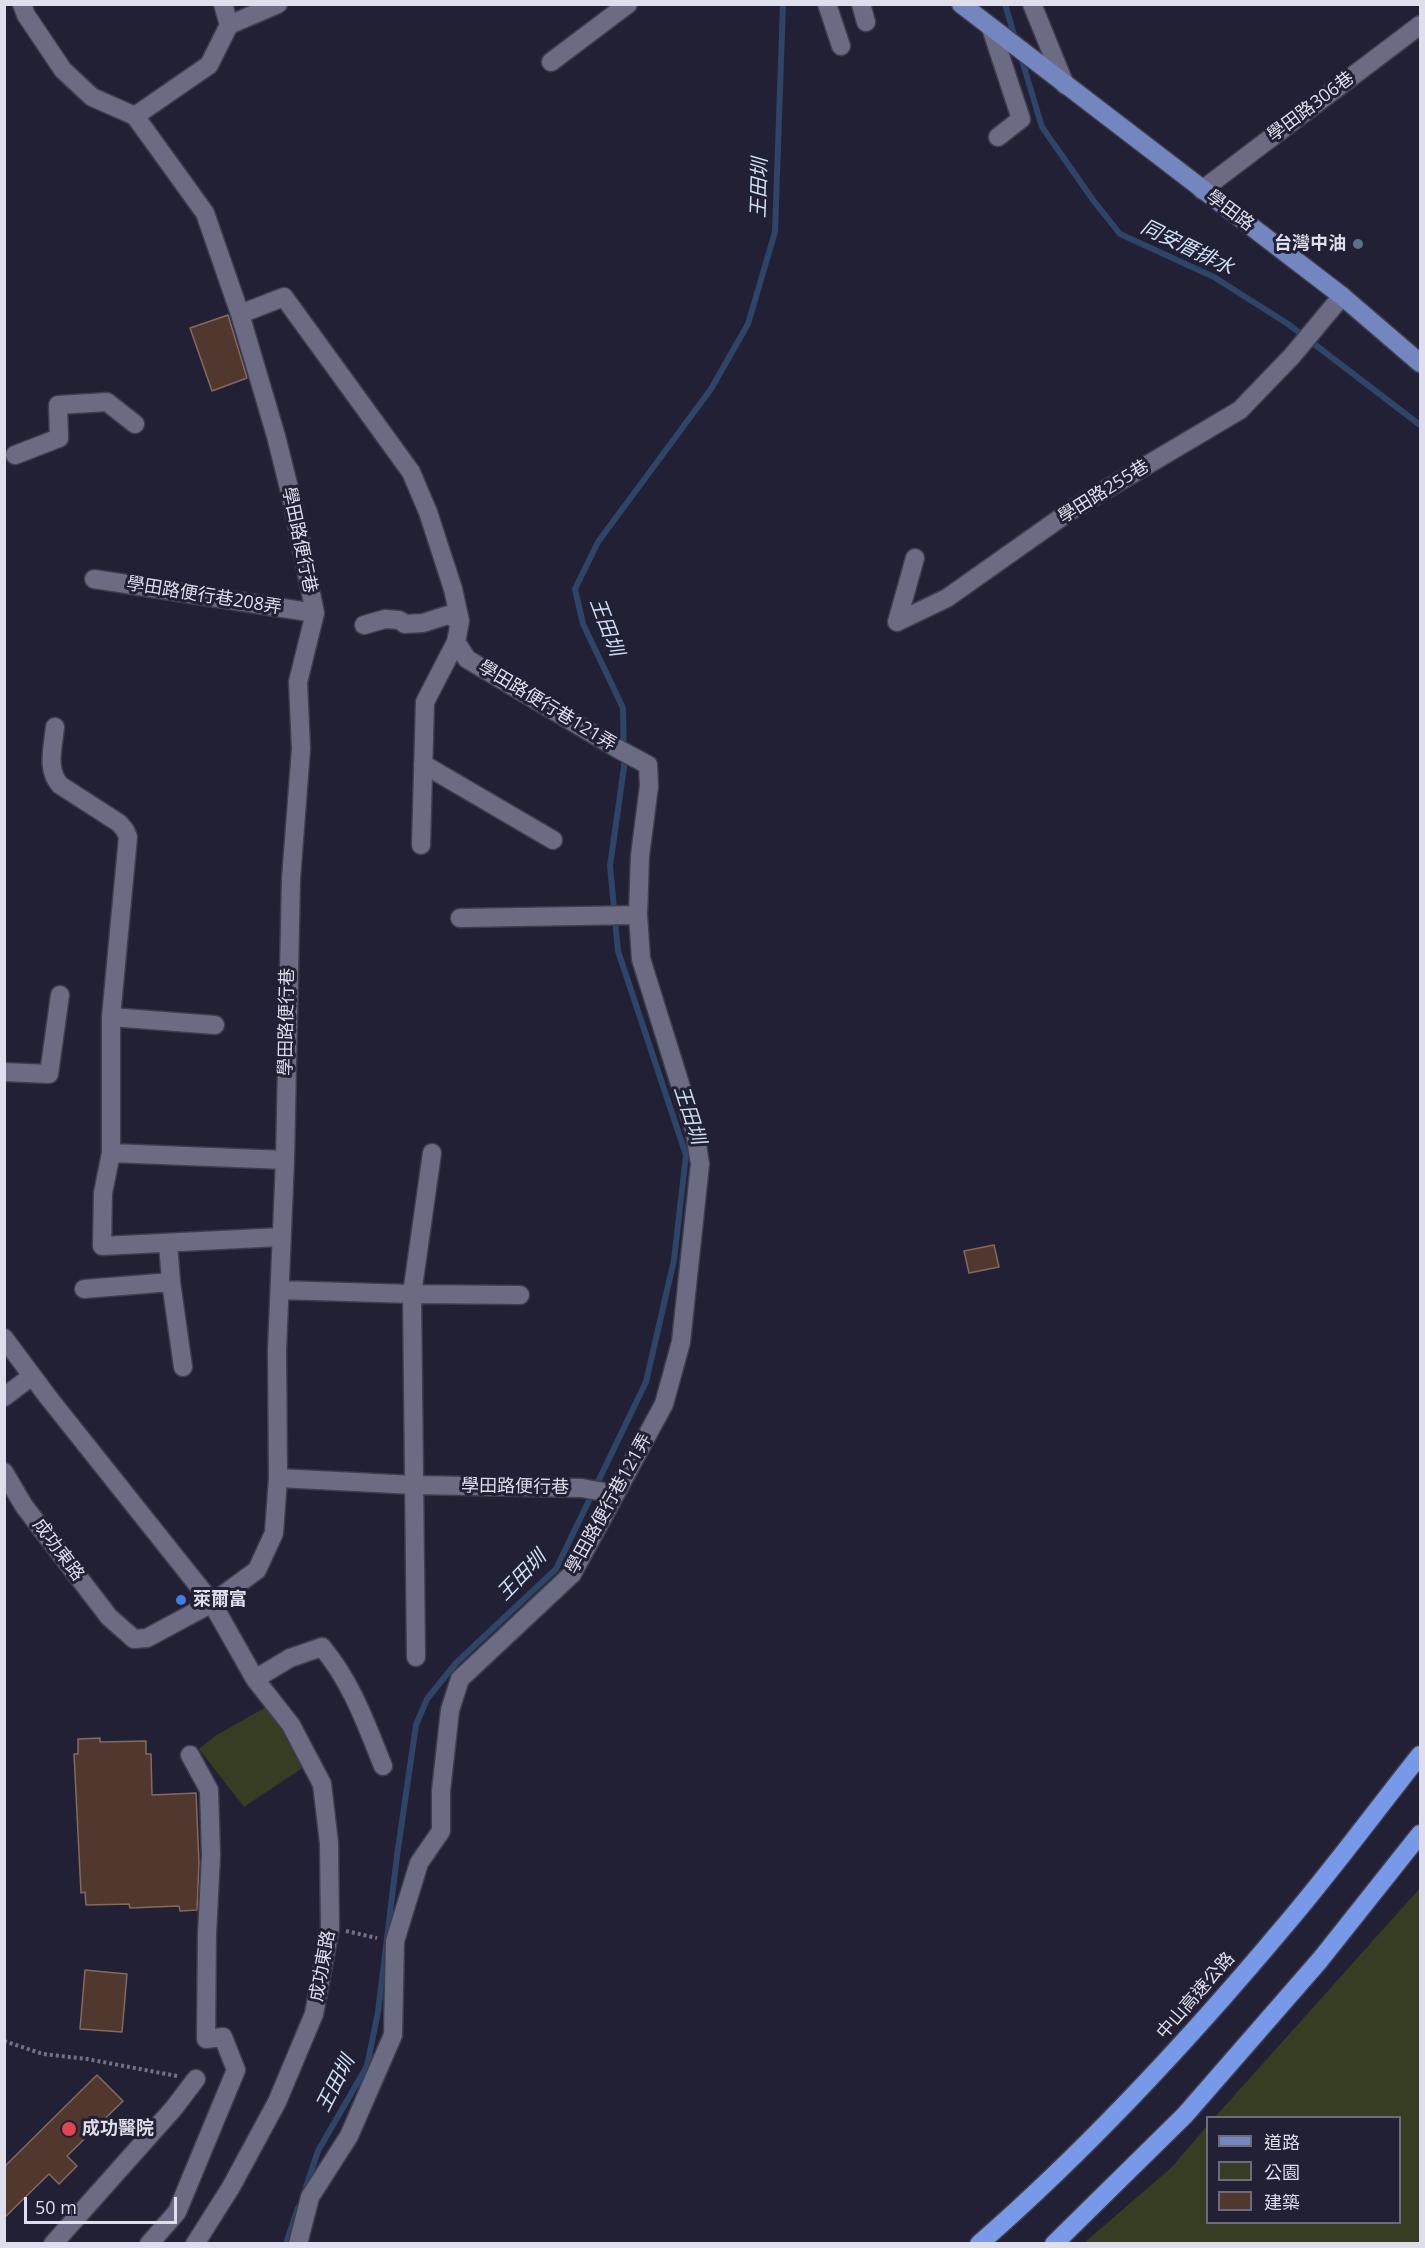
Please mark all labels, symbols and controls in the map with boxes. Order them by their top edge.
street label: 學田路306巷 [1263,67,1359,147]
water label: 王田圳 [747,158,773,218]
street label: 學田路 [1202,186,1258,236]
water label: 同安厝排水 [1137,215,1237,281]
place label: 台灣中油 [1274,233,1346,255]
marker: 台灣中油 [1351,237,1365,251]
street label: 學田路255巷 [1055,456,1153,528]
street label: 學田路便行巷 [277,485,321,595]
street label: 學田路便行巷208弄 [125,573,283,619]
water label: 王田圳 [584,595,628,659]
street label: 學田路便行巷121弄 [474,656,620,756]
street label: 學田路便行巷 [275,968,299,1076]
water label: 王田圳 [668,1083,710,1147]
street label: 學田路便行巷121弄 [562,1430,656,1578]
street label: 學田路便行巷 [461,1475,569,1499]
street label: 成功東路 [28,1515,88,1585]
water label: 王田圳 [493,1546,551,1606]
place label: 萊爾富 [193,1589,247,1611]
marker: 萊爾富 [174,1593,188,1607]
street label: 成功東路 [306,1929,340,2003]
street label: 中山高速公路 [1152,1948,1240,2044]
water label: 王田圳 [312,2052,360,2116]
legend [1206,2116,1401,2224]
place label: 成功醫院 [82,2118,154,2140]
marker: 成功醫院 [60,2120,78,2138]
text: 道路 [1264,2130,1300,2154]
text: 公園 [1264,2160,1300,2184]
scale bar [27,2185,180,2223]
text: 建築 [1264,2190,1300,2214]
text: 50 m [35,2195,77,2219]

